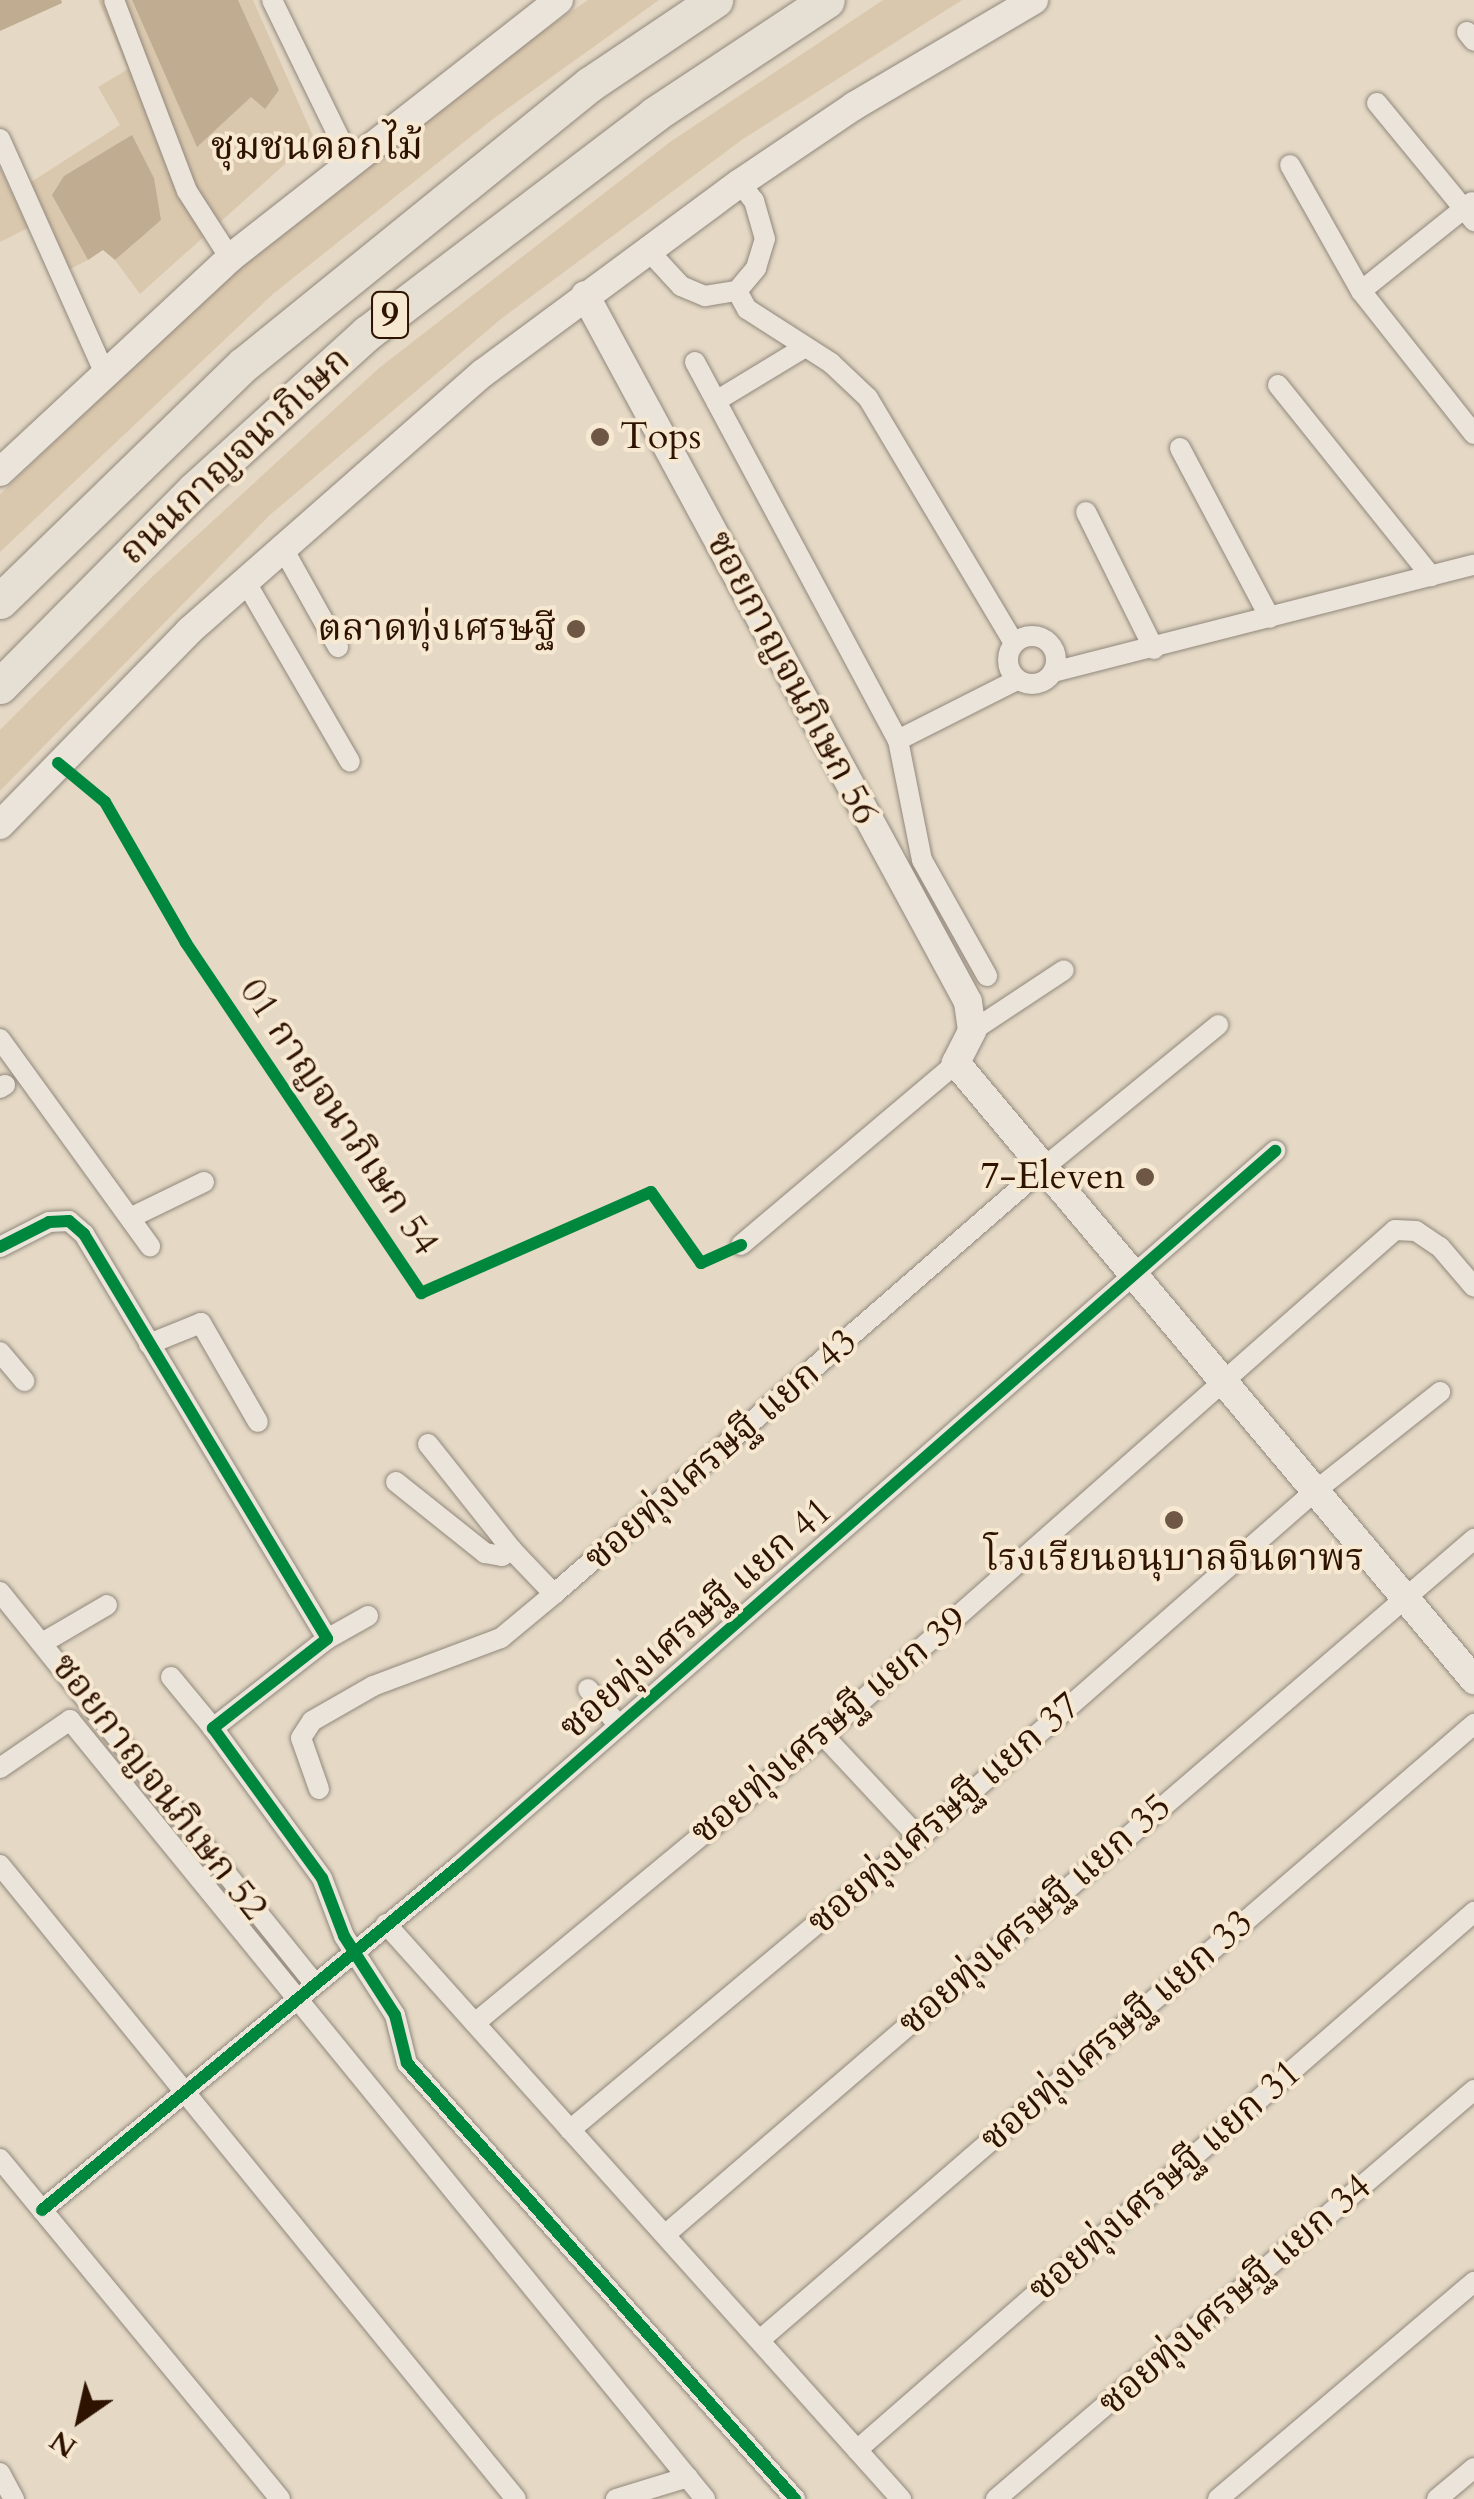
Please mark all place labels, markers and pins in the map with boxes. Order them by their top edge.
place label: Tops [620,414,701,460]
marker: Tops [589,426,611,448]
place label: ตลาดทุ่งเศรษฐี [317,606,556,652]
marker: ตลาดทุ่งเศรษฐี [565,618,587,640]
place label: 7-Eleven [980,1154,1125,1200]
marker: 7-Eleven [1134,1166,1156,1188]
marker: โรงเรียนอนุบาลจินดาพร [1163,1509,1185,1531]
place label: โรงเรียนอนุบาลจินดาพร [984,1536,1364,1582]

